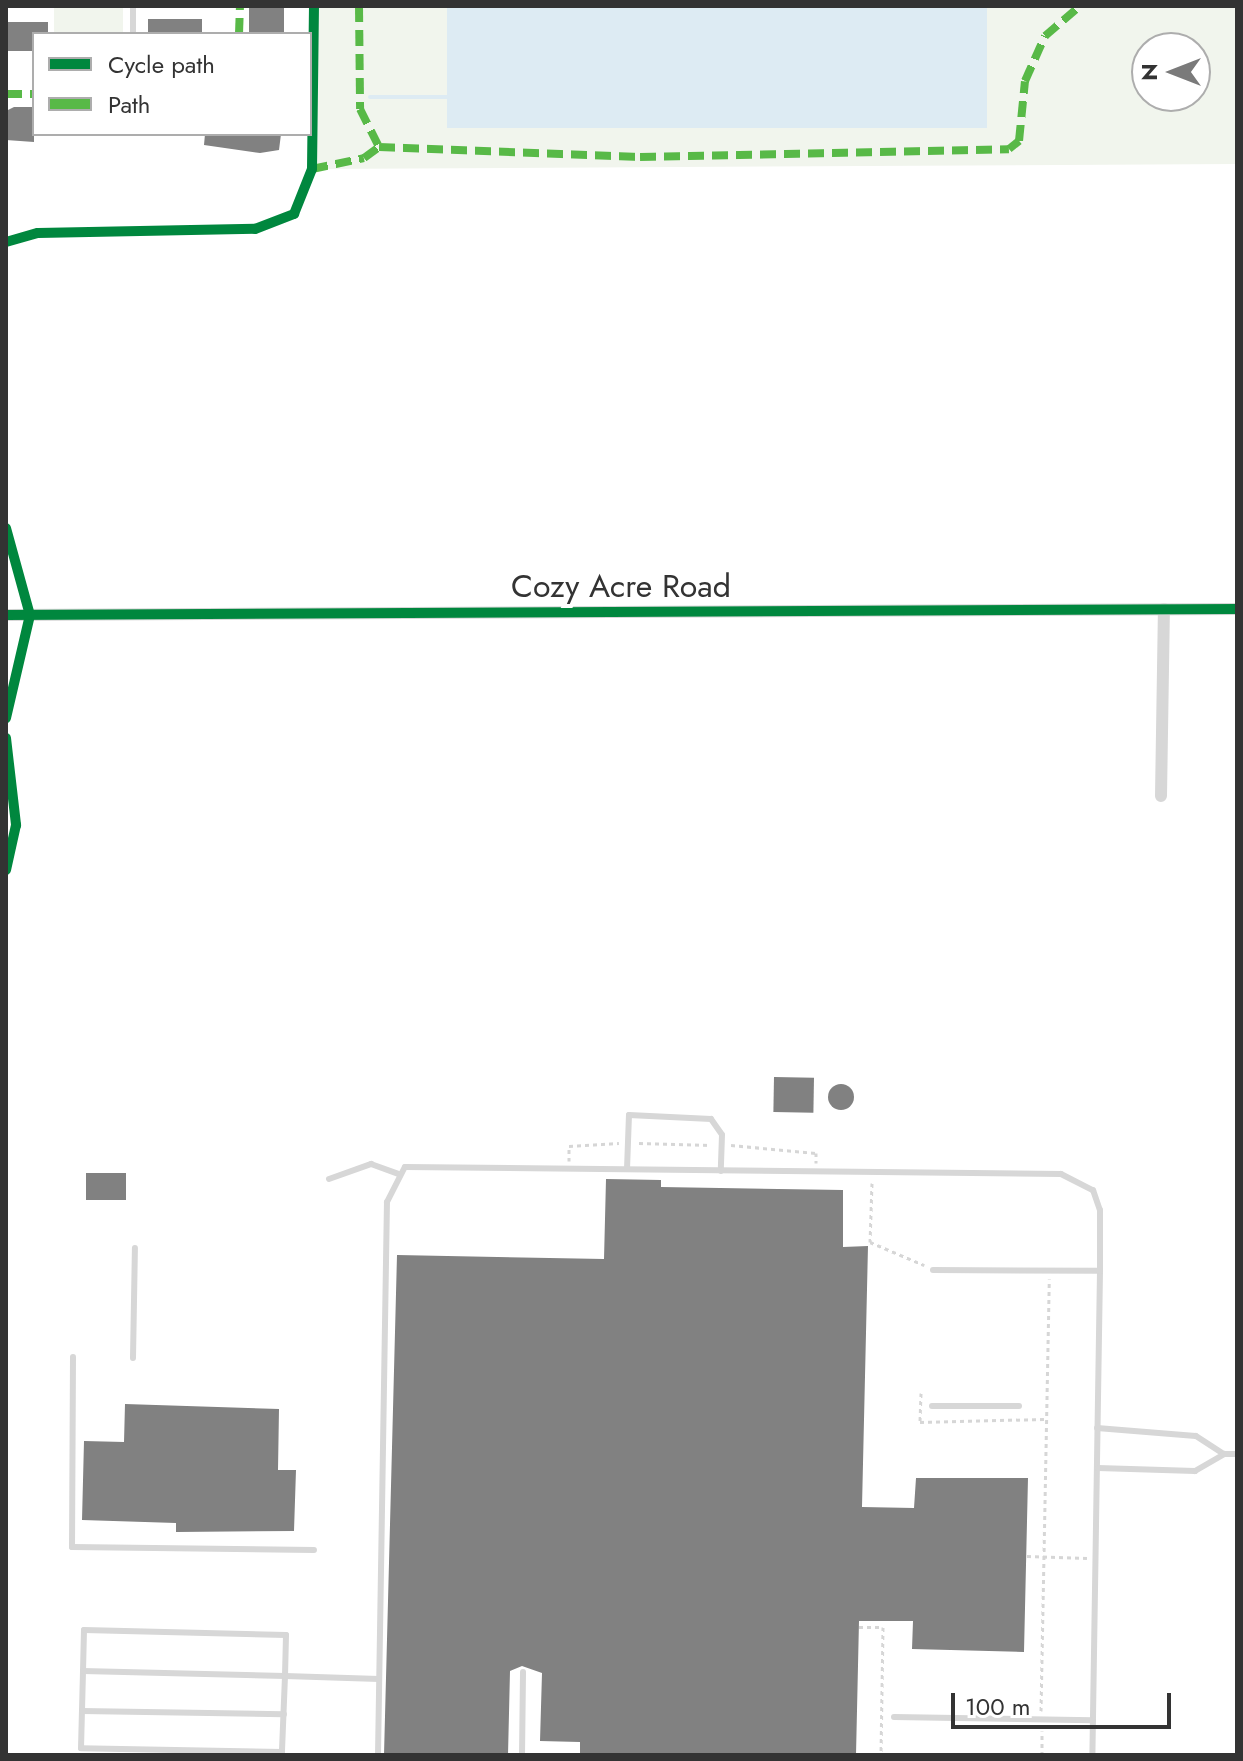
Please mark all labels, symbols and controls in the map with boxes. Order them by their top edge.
legend [32,32,312,136]
north arrow [1131,32,1211,112]
text: Cycle path [108,47,215,82]
text: N [1133,63,1165,81]
text: Path [108,87,150,122]
street label: Cozy Acre Road [511,567,731,605]
scale bar [955,1677,1175,1727]
text: 100 m [965,1689,1031,1724]

